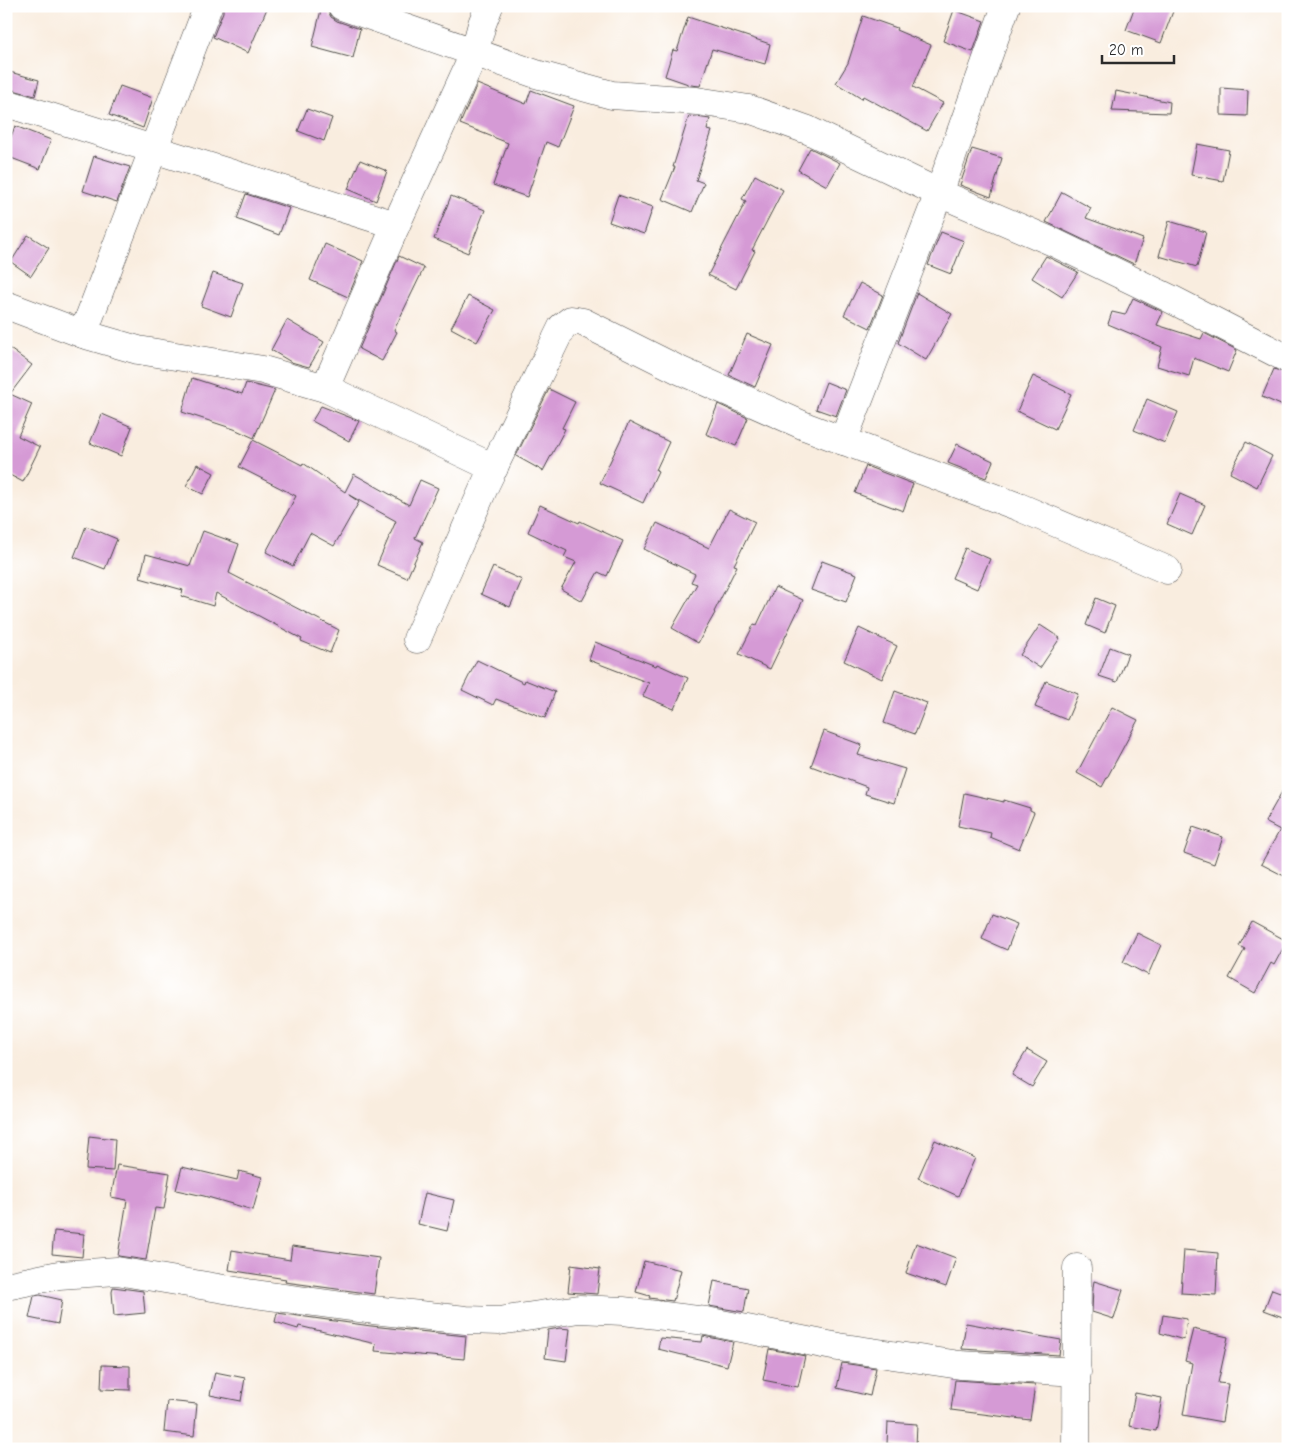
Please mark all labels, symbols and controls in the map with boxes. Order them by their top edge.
scale bar [1102,32,1174,64]
text: 20 m [1109,41,1143,59]

